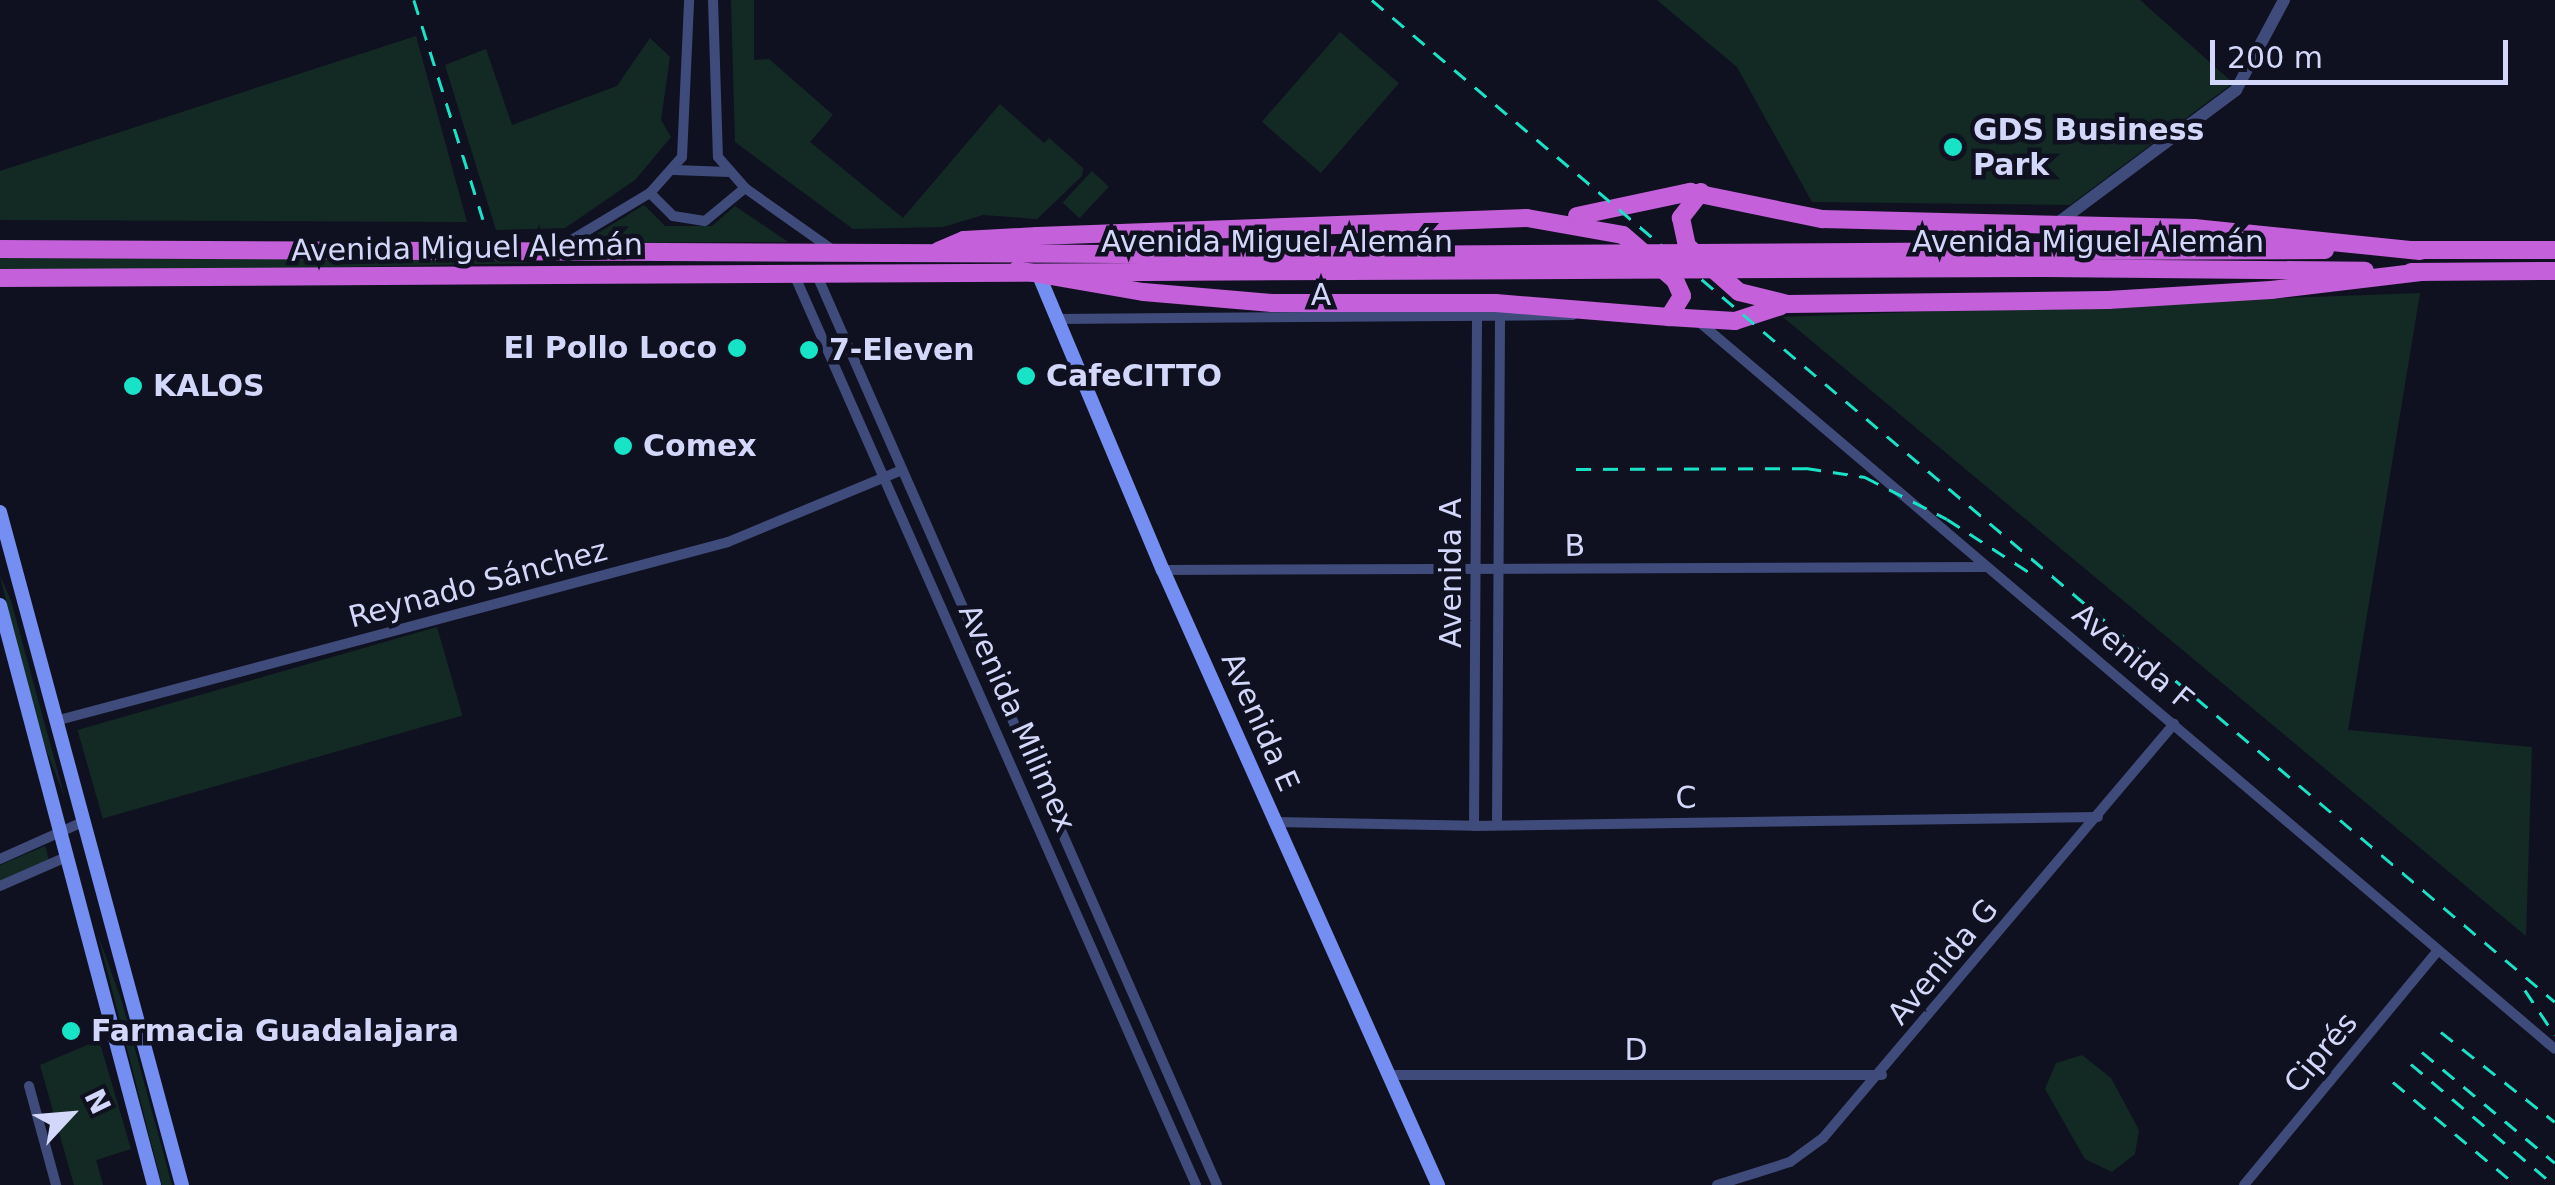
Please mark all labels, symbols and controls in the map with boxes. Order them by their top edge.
scale bar [2215,20,2512,82]
text: 200 m [2227,40,2323,75]
place label: GDS Business Park [1973,112,2204,182]
marker: GDS Business Park [1942,136,1964,158]
street label: Avenida Miguel Alemán [1101,224,1453,260]
street label: Avenida Miguel Alemán [1912,224,2264,260]
street label: Avenida Miguel Alemán [291,227,643,269]
street label: A [1311,277,1331,313]
place label: El Pollo Loco [503,330,717,366]
place label: 7-Eleven [829,332,975,368]
marker: El Pollo Loco [726,337,748,359]
marker: 7-Eleven [798,339,820,361]
place label: CafeCITTO [1046,358,1222,394]
marker: CafeCITTO [1015,365,1037,387]
place label: KALOS [153,368,265,404]
marker: KALOS [122,375,144,397]
place label: Comex [643,428,757,464]
marker: Comex [612,435,634,457]
street label: Avenida A [1433,498,1469,648]
street label: B [1564,528,1586,564]
street label: Reynado Sánchez [345,532,611,636]
street label: Avenida F [2065,596,2201,718]
street label: Avenida Milimex [951,599,1083,837]
street label: Avenida E [1213,647,1307,797]
street label: C [1675,780,1697,816]
street label: Avenida G [1880,892,2006,1032]
street label: Ciprés [2277,1005,2365,1101]
place label: Farmacia Guadalajara [91,1013,459,1049]
marker: Farmacia Guadalajara [60,1020,82,1042]
street label: D [1624,1032,1648,1068]
north arrow [20,1065,120,1165]
text: N [77,1084,117,1119]

